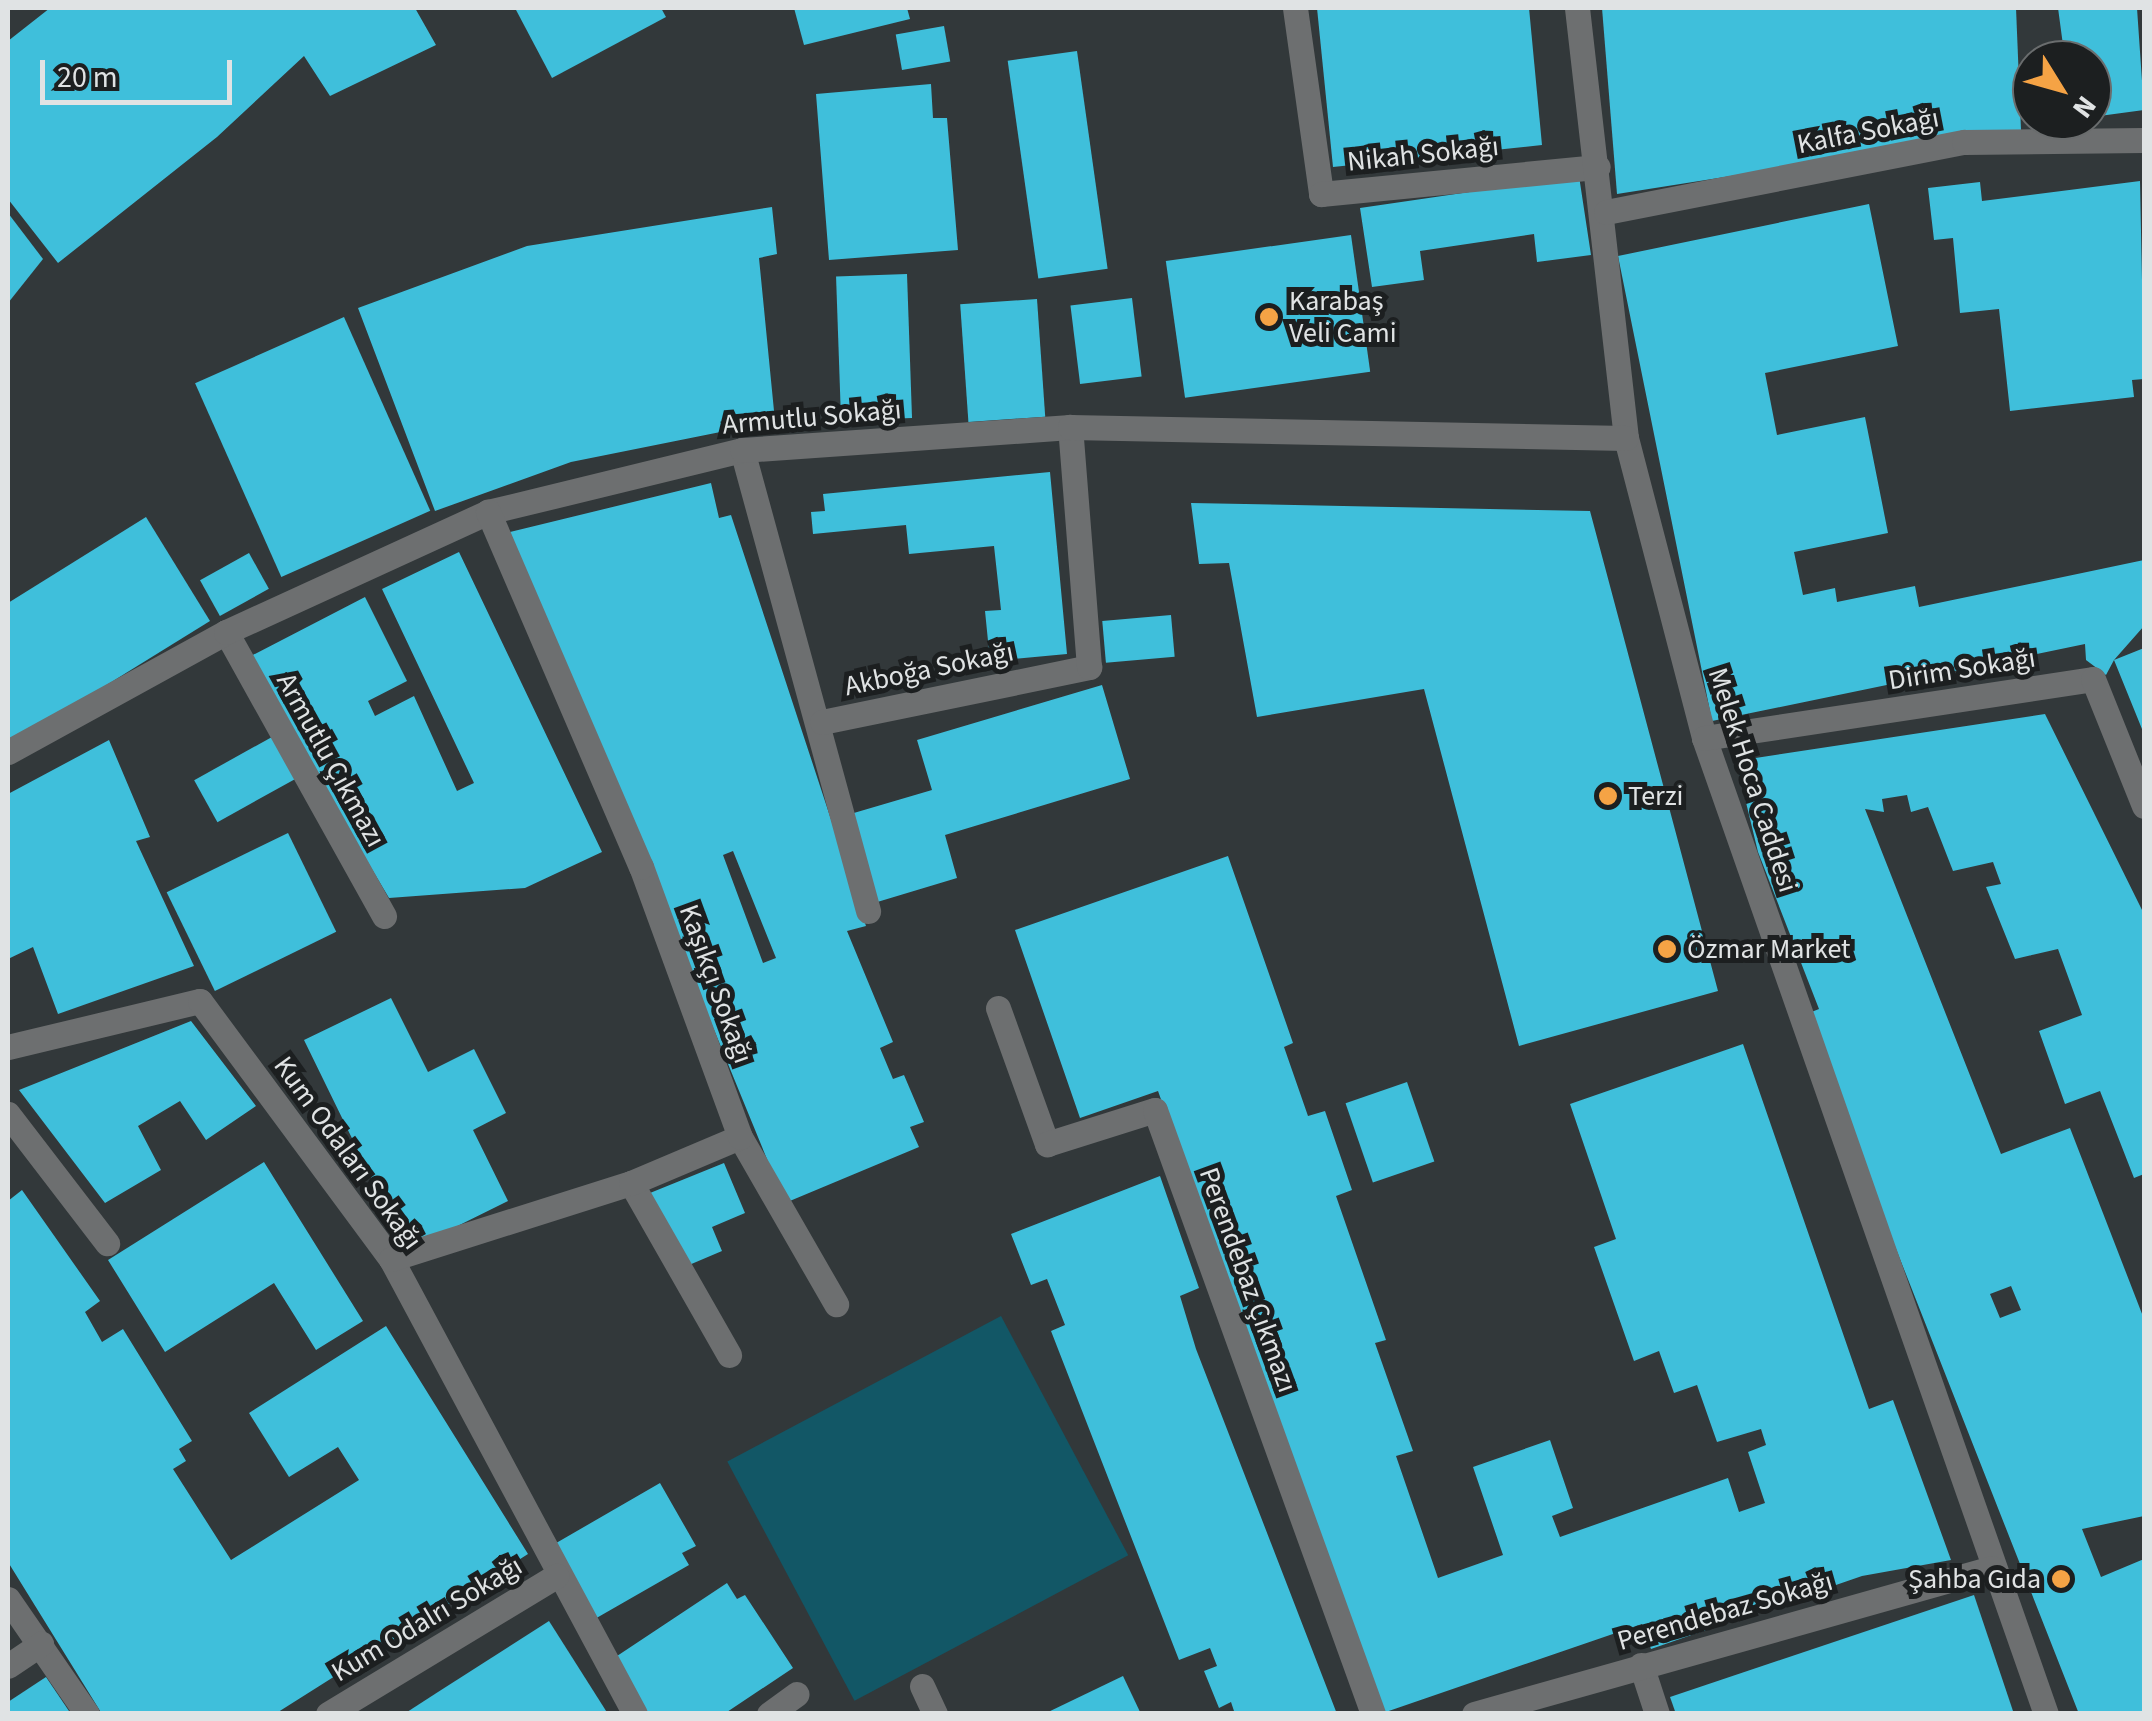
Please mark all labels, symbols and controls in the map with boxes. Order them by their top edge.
scale bar [45,40,238,102]
north arrow [2012,40,2112,140]
text: 20 m [57,56,118,99]
text: N [2063,87,2106,126]
street label: Kalfa Sokağı [1794,101,1942,161]
street label: Nikah Sokağı [1345,129,1501,179]
place label: Karabaş Veli Cami [1289,284,1397,350]
marker: Karabaş Veli Cami [1258,306,1280,328]
street label: Armutlu Sokağı [721,392,903,442]
street label: Akboğa Sokağı [841,635,1017,703]
street label: Dirim Sokağı [1886,641,2038,697]
street label: Melek Hoca Caddesi [1701,664,1805,896]
street label: Armutlu Çıkmazı [269,667,393,853]
place label: Terzi [1628,779,1683,813]
marker: Terzi [1597,785,1619,807]
street label: Kaşıkçı Sokağı [672,900,760,1068]
place label: Özmar Market [1687,932,1851,966]
marker: Özmar Market [1656,938,1678,960]
street label: Kum Odaları Sokağı [267,1050,429,1256]
street label: Perendebaz Çıkmazı [1192,1163,1304,1397]
street label: Kum Odalrı Sokağı [326,1549,528,1689]
place label: Şahba Gıda [1908,1562,2041,1596]
street label: Perendebaz Sokağı [1613,1564,1837,1658]
marker: Şahba Gıda [2050,1568,2072,1590]

